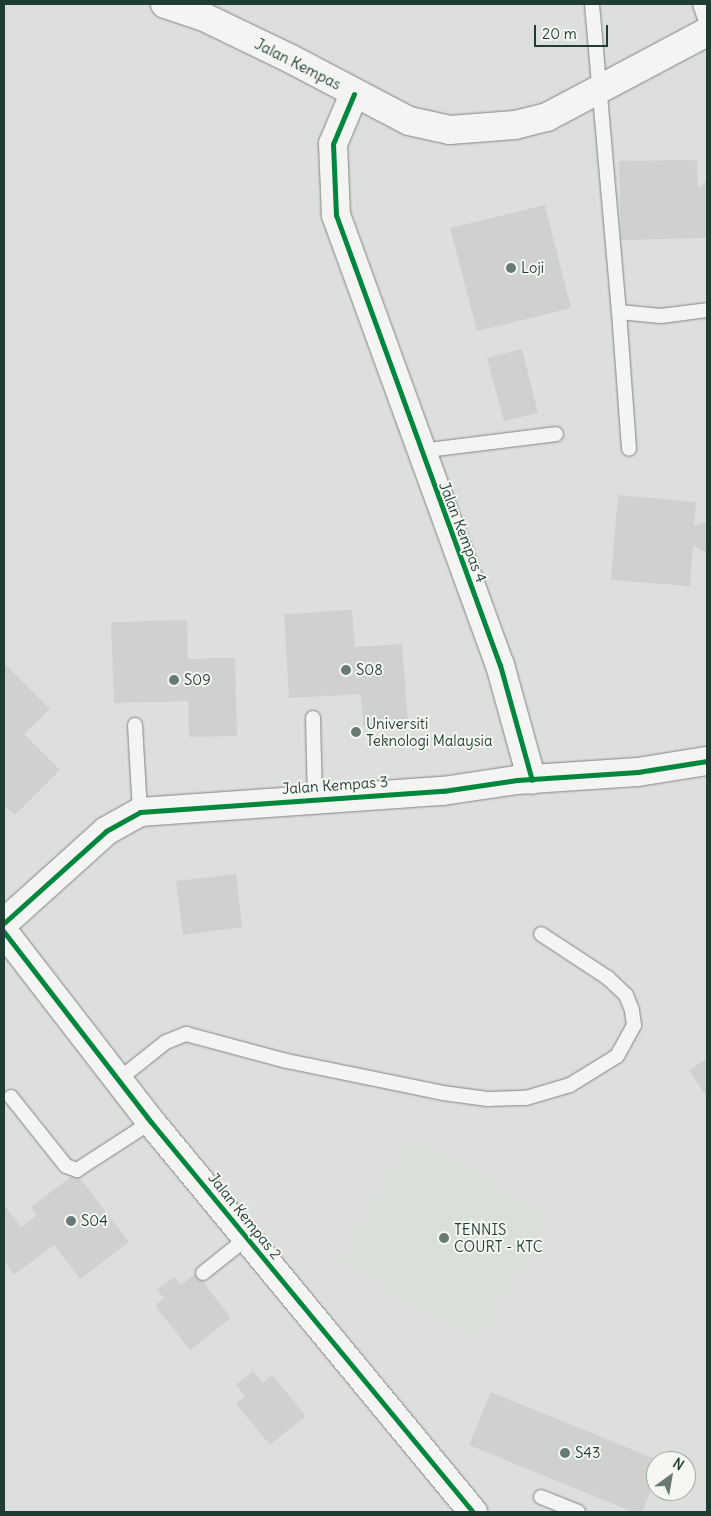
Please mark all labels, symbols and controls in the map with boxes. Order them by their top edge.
scale bar [536,15,610,47]
text: 20 m [542,24,577,43]
street label: Jalan Kempas [252,35,344,93]
place label: Loji [521,259,544,277]
marker: Loji [505,262,517,274]
street label: Jalan Kempas 4 [435,479,491,585]
place label: S08 [356,661,383,679]
marker: S08 [340,664,352,676]
place label: S09 [184,671,211,689]
marker: S09 [168,674,180,686]
place label: Universiti Teknologi Malaysia [366,714,492,749]
marker: Universiti Teknologi Malaysia [350,726,362,738]
street label: Jalan Kempas 3 [281,772,389,798]
street label: Jalan Kempas 2 [205,1169,285,1263]
place label: S04 [81,1212,108,1230]
marker: S04 [65,1215,77,1227]
place label: TENNIS COURT - KTC [454,1220,543,1255]
marker: TENNIS COURT - KTC [438,1232,450,1244]
place label: S43 [575,1444,601,1462]
marker: S43 [559,1447,571,1459]
north arrow [646,1451,696,1501]
text: N [670,1454,687,1474]

